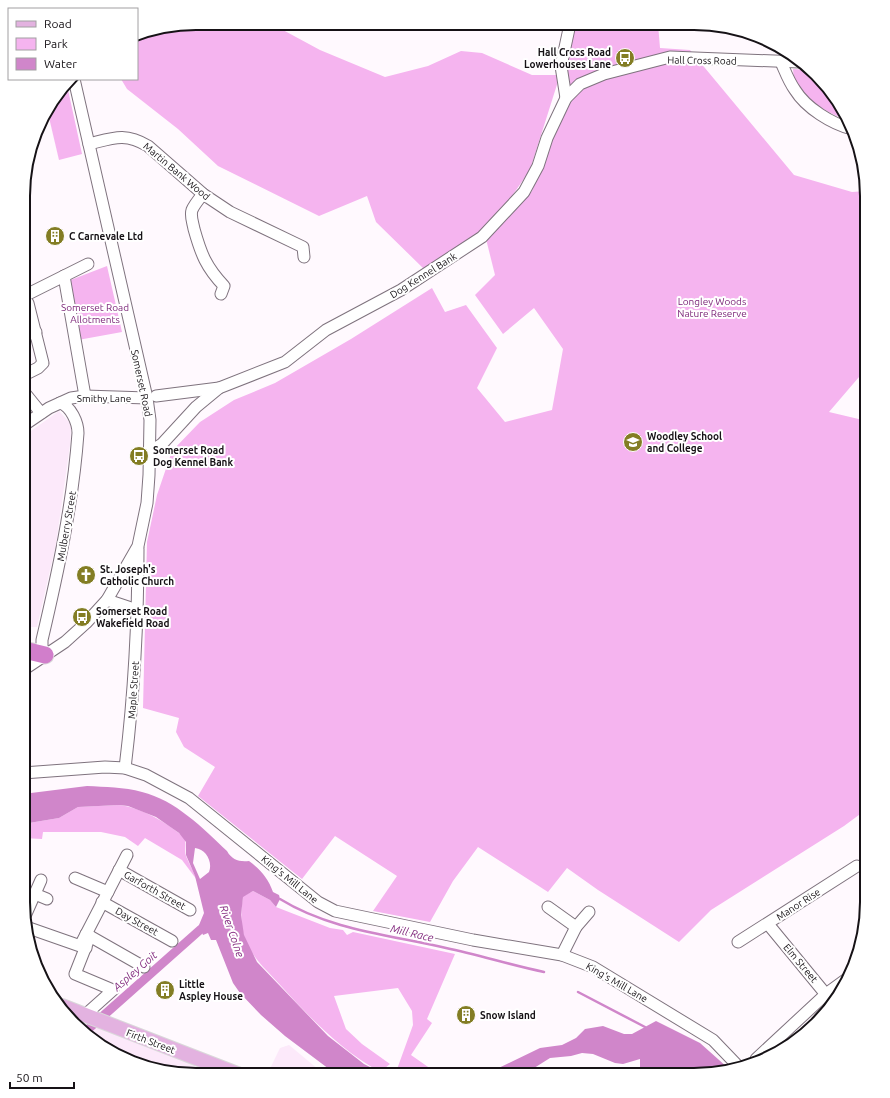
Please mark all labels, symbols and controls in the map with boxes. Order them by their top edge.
legend [8,8,138,80]
text: Road [44,17,72,30]
text: Park [44,37,68,50]
place label: Hall Cross Road Lowerhouses Lane [524,47,611,70]
bus stop icon: Hall Cross Road Lowerhouses Lane [614,47,636,69]
street label: Hall Cross Road [667,54,737,67]
text: Water [44,57,77,70]
street label: Martin Bank Wood [141,140,212,202]
building icon: C Carnevale Ltd [44,225,66,247]
place label: C Carnevale Ltd [69,231,143,242]
street label: Dog Kennel Bank [388,250,459,300]
park label: Longley Woods Nature Reserve [677,296,747,319]
park label: Somerset Road Allotments [61,302,129,325]
street label: Somerset Road [129,349,154,418]
street label: Smithy Lane [77,393,131,404]
school or university icon: Woodley School and College [622,431,644,453]
place label: Woodley School and College [647,431,722,454]
bus stop icon: Somerset Road Dog Kennel Bank [128,445,150,467]
place label: Somerset Road Dog Kennel Bank [153,445,233,468]
street label: Mulberry Street [55,490,78,562]
church icon: St. Joseph's Catholic Church [75,564,97,586]
place label: St. Joseph's Catholic Church [100,564,174,587]
bus stop icon: Somerset Road Wakefield Road [71,606,93,628]
place label: Somerset Road Wakefield Road [96,606,169,629]
street label: Maple Street [126,661,141,719]
street label: King's Mill Lane [259,853,320,905]
street label: Garforth Street [122,869,188,912]
street label: Manor Rise [774,886,822,923]
water label: River Colne [217,903,247,959]
street label: Day Street [113,905,160,938]
water label: Mill Race [389,922,435,944]
street label: Elm Street [781,942,820,985]
water label: Aspley Goit [110,948,160,994]
street label: King's Mill Lane [584,960,650,1005]
building icon: Little Aspley House [154,979,176,1001]
place label: Little Aspley House [179,979,243,1002]
building icon: Snow Island [455,1004,477,1026]
place label: Snow Island [480,1010,536,1021]
street label: Firth Street [125,1027,177,1056]
scale bar [10,1064,74,1090]
text: 50 m [16,1071,43,1084]

